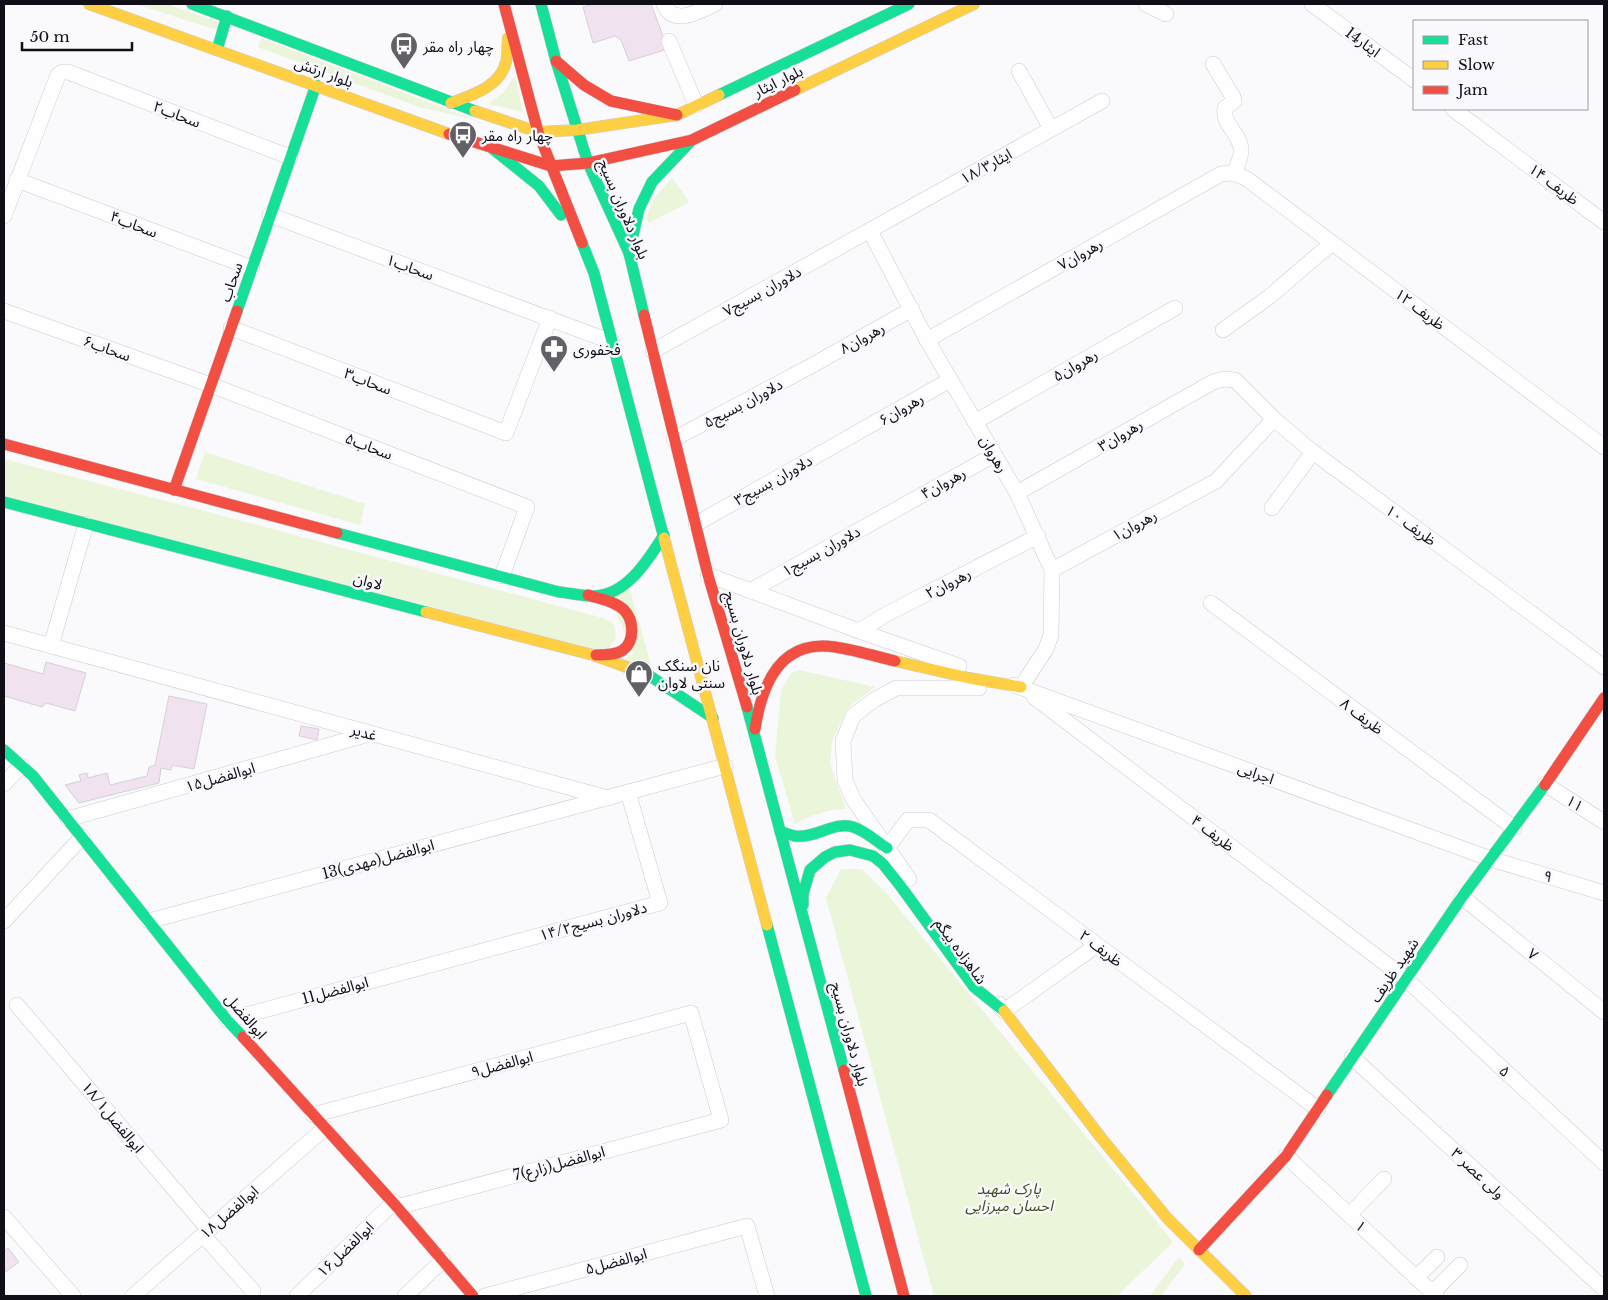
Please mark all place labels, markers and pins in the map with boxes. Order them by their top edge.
bus stop icon: چهار راه مقر [389,31,419,70]
place label: چهار راه مقر [422,37,494,57]
bus stop icon: چهار راه مقر‍ [448,120,478,159]
place label: چهار راه مقر‍ [481,126,553,146]
pharmacy icon: فخفوری [539,334,569,373]
place label: فخفوری [573,340,621,359]
place label: نان سنگک سنتی لاوان [658,656,725,692]
shop icon: نان سنگک سنتی لاوان [624,659,654,698]

